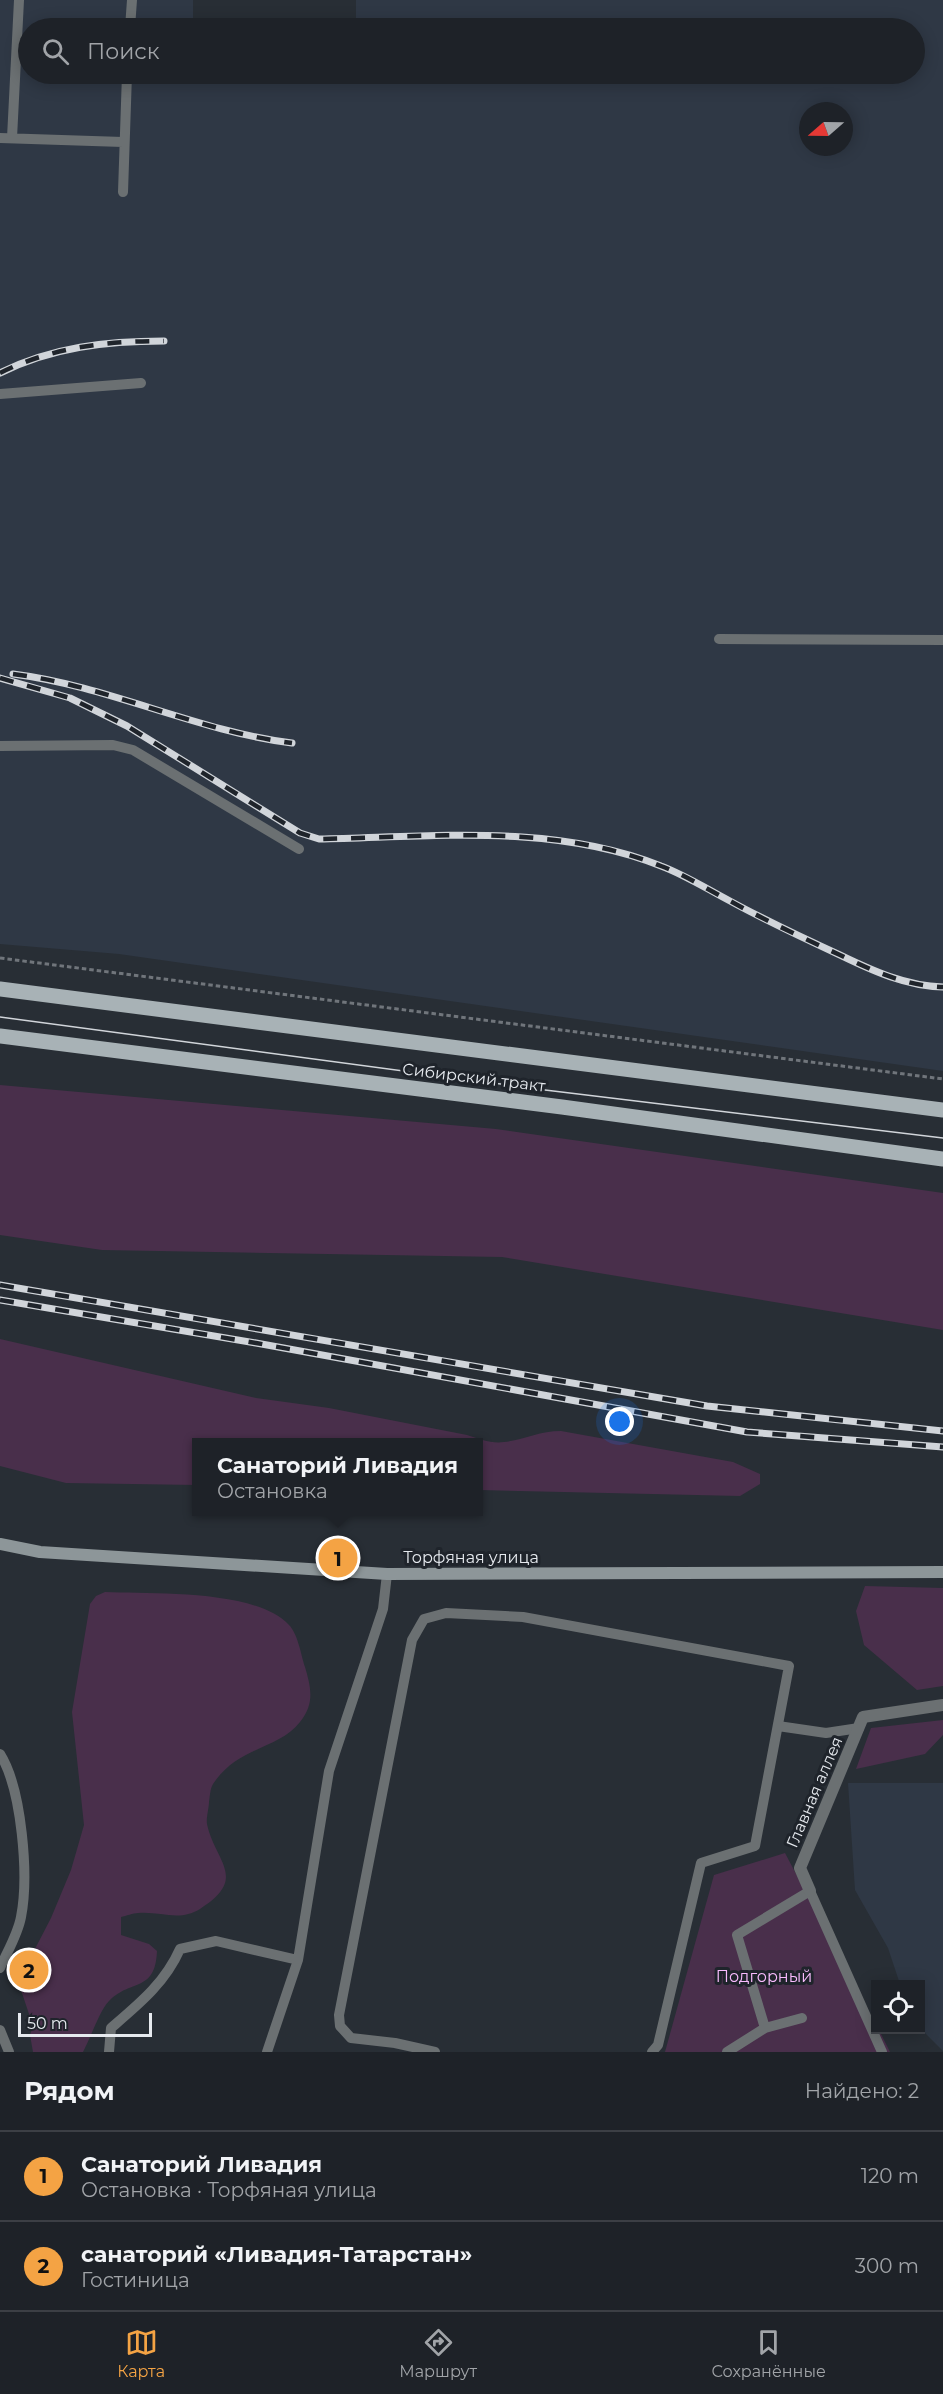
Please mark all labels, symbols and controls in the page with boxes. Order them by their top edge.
search box [18,18,925,84]
icon: search [39,35,72,68]
text: Поиск [87,38,159,65]
north arrow [799,102,853,156]
street label: Сибирский тракт [401,1059,547,1096]
your location [605,1407,634,1436]
popup [192,1438,483,1516]
text: Санаторий Ливадия [217,1452,458,1479]
text: Остановка [217,1479,328,1503]
pin: 1 [318,1536,358,1580]
street label: Торфяная улица [403,1548,539,1567]
street label: Главная аллея [783,1734,846,1851]
pin: 2 [9,1948,48,1992]
park label: Подгорный [716,1967,812,1986]
map controls [871,1980,925,2034]
button: locate [871,1980,925,2034]
scale bar [18,2010,152,2038]
text: 50 m [27,2014,68,2033]
text: Рядом [24,2075,115,2107]
text: Найдено: 2 [805,2079,919,2103]
text: Санаторий Ливадия [81,2151,322,2178]
text: 1 [40,2164,47,2188]
text: 120 m [861,2164,919,2188]
text: Остановка · Торфяная улица [81,2178,377,2202]
text: санаторий «Ливадия-Татарстан» [81,2241,472,2268]
text: 2 [38,2254,49,2278]
text: 300 m [855,2254,919,2278]
text: Гостиница [81,2268,190,2292]
tab: Карта [117,2326,165,2381]
tab: Маршрут [399,2326,477,2381]
tab: Сохранённые [711,2326,826,2381]

